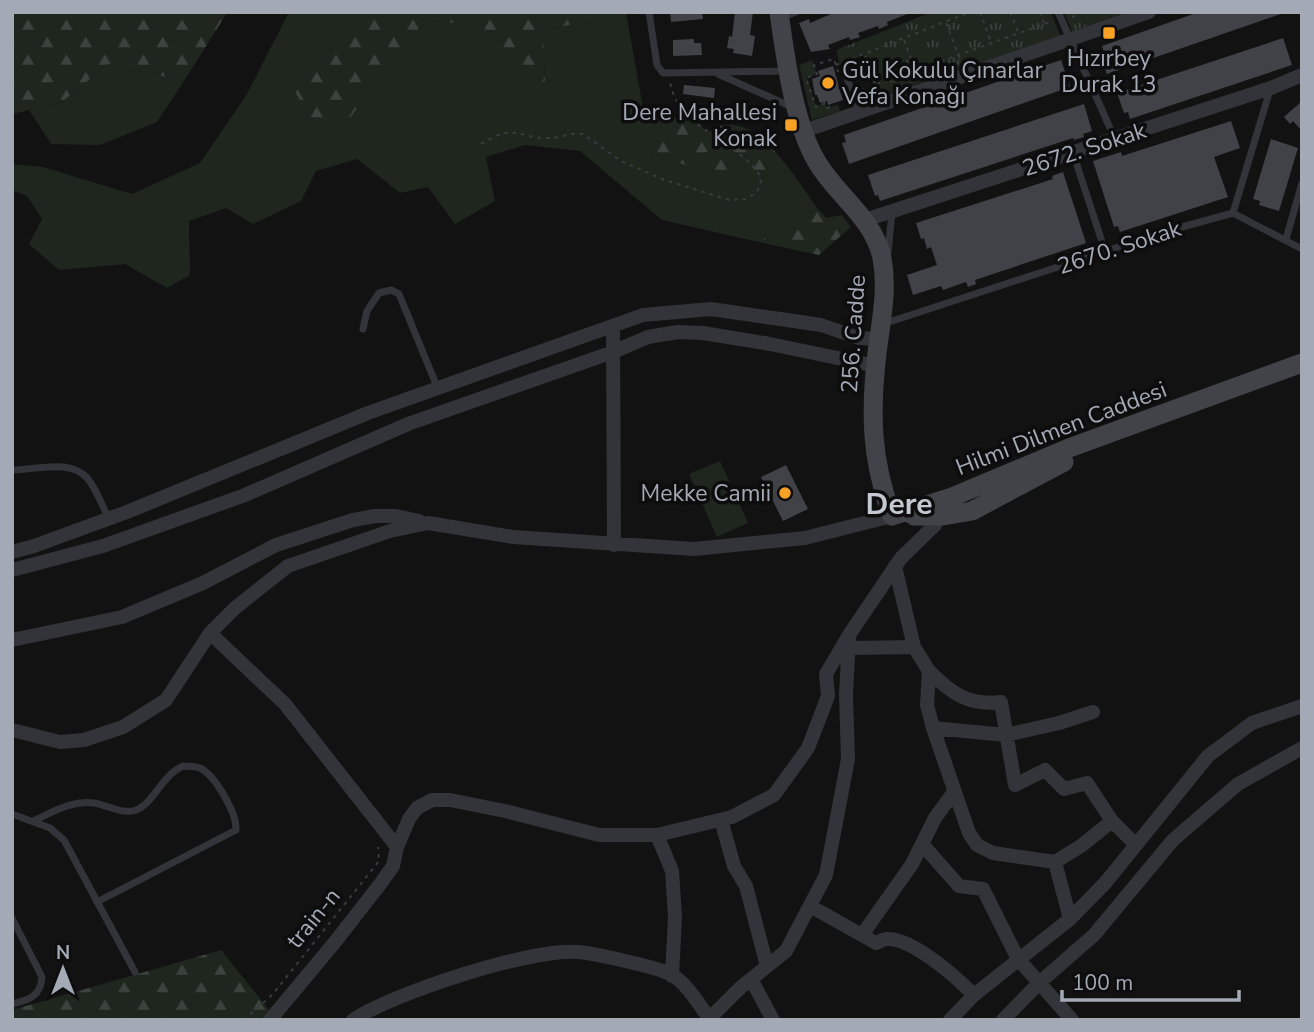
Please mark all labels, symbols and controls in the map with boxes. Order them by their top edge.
marker: Hızırbey Durak 13 [1101,25,1117,41]
place label: Hızırbey Durak 13 [1061,43,1157,100]
place label: Gül Kokulu Çınarlar Vefa Konağı [841,55,1044,112]
marker: Gül Kokulu Çınarlar Vefa Konağı [820,75,836,91]
place label: Dere Mahallesi Konak [622,97,777,154]
street label: 2672. Sokak [1018,115,1150,184]
marker: Dere Mahallesi Konak [783,117,799,133]
street label: 2670. Sokak [1053,213,1185,282]
street label: 256. Cadde [834,274,873,394]
street label: Hilmi Dilmen Caddesi [951,374,1171,483]
place label: Mekke Camii [641,478,771,509]
district label: Dere [866,484,932,525]
marker: Mekke Camii [777,485,793,501]
street label: train-n [279,882,347,955]
north arrow [28,934,98,1004]
text: N [56,940,70,966]
scale bar [1062,958,1239,1002]
text: 100 m [1072,969,1133,997]

